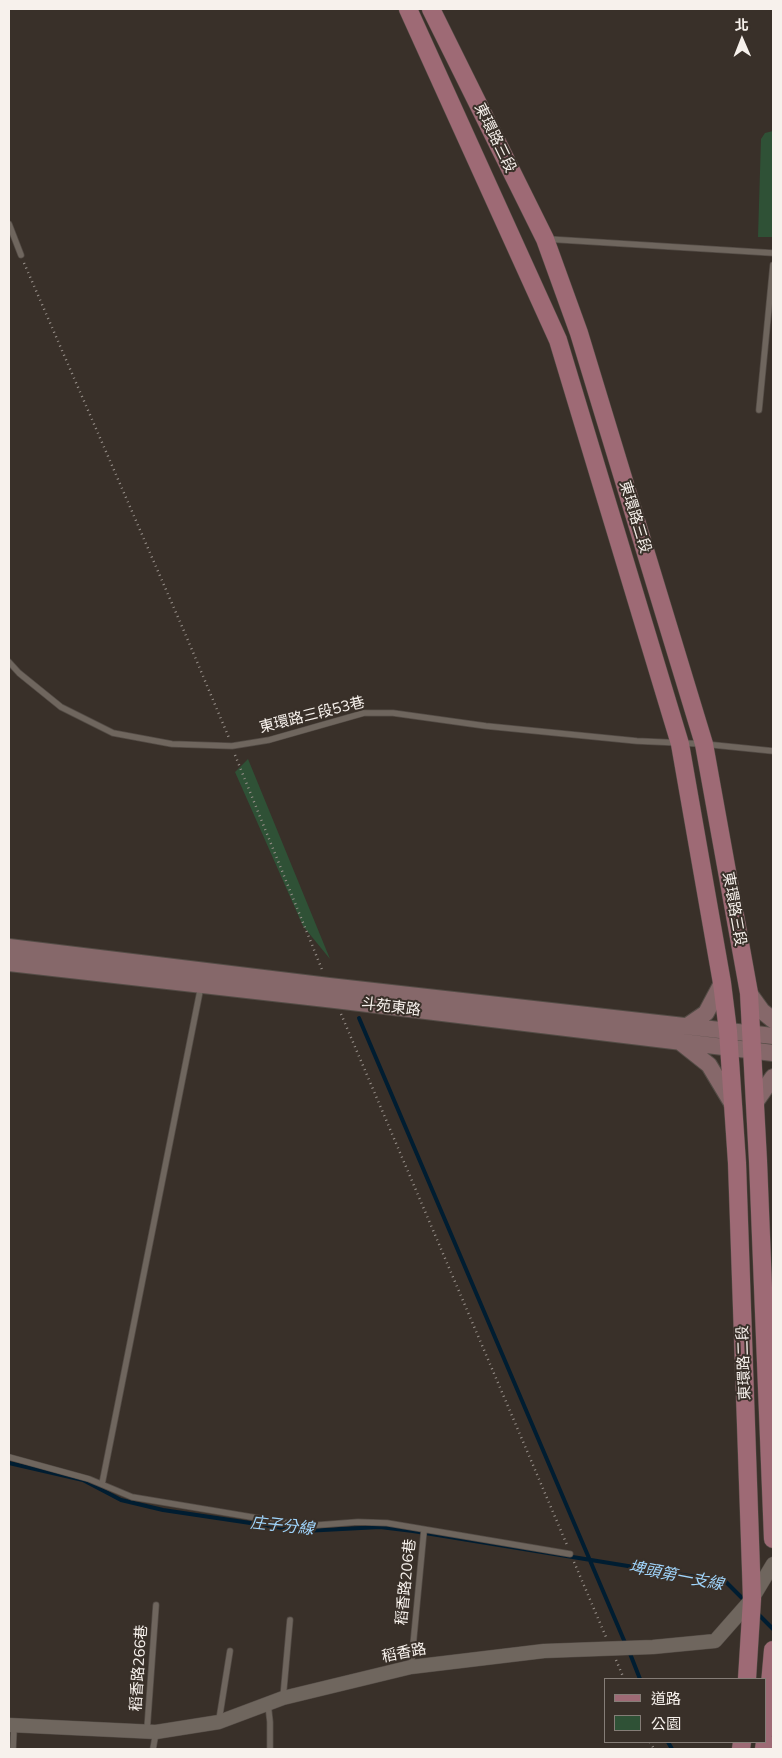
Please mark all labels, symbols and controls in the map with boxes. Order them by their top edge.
north arrow [717,15,767,65]
text: 北 [735,16,749,34]
street label: 東環路三段 [470,100,520,176]
street label: 東環路三段 [615,479,655,555]
street label: 東環路三段53巷 [257,693,367,737]
street label: 東環路三段 [719,871,749,947]
street label: 斗苑東路 [360,994,422,1020]
street label: 東環路二段 [734,1325,754,1401]
water label: 庄子分線 [249,1513,315,1539]
street label: 稻香路206巷 [393,1538,419,1626]
water label: 埤頭第一支線 [627,1557,725,1595]
street label: 稻香路266巷 [127,1624,151,1712]
street label: 稻香路 [380,1640,428,1666]
legend [604,1678,767,1743]
text: 道路 [651,1689,681,1708]
text: 公園 [651,1714,681,1733]

